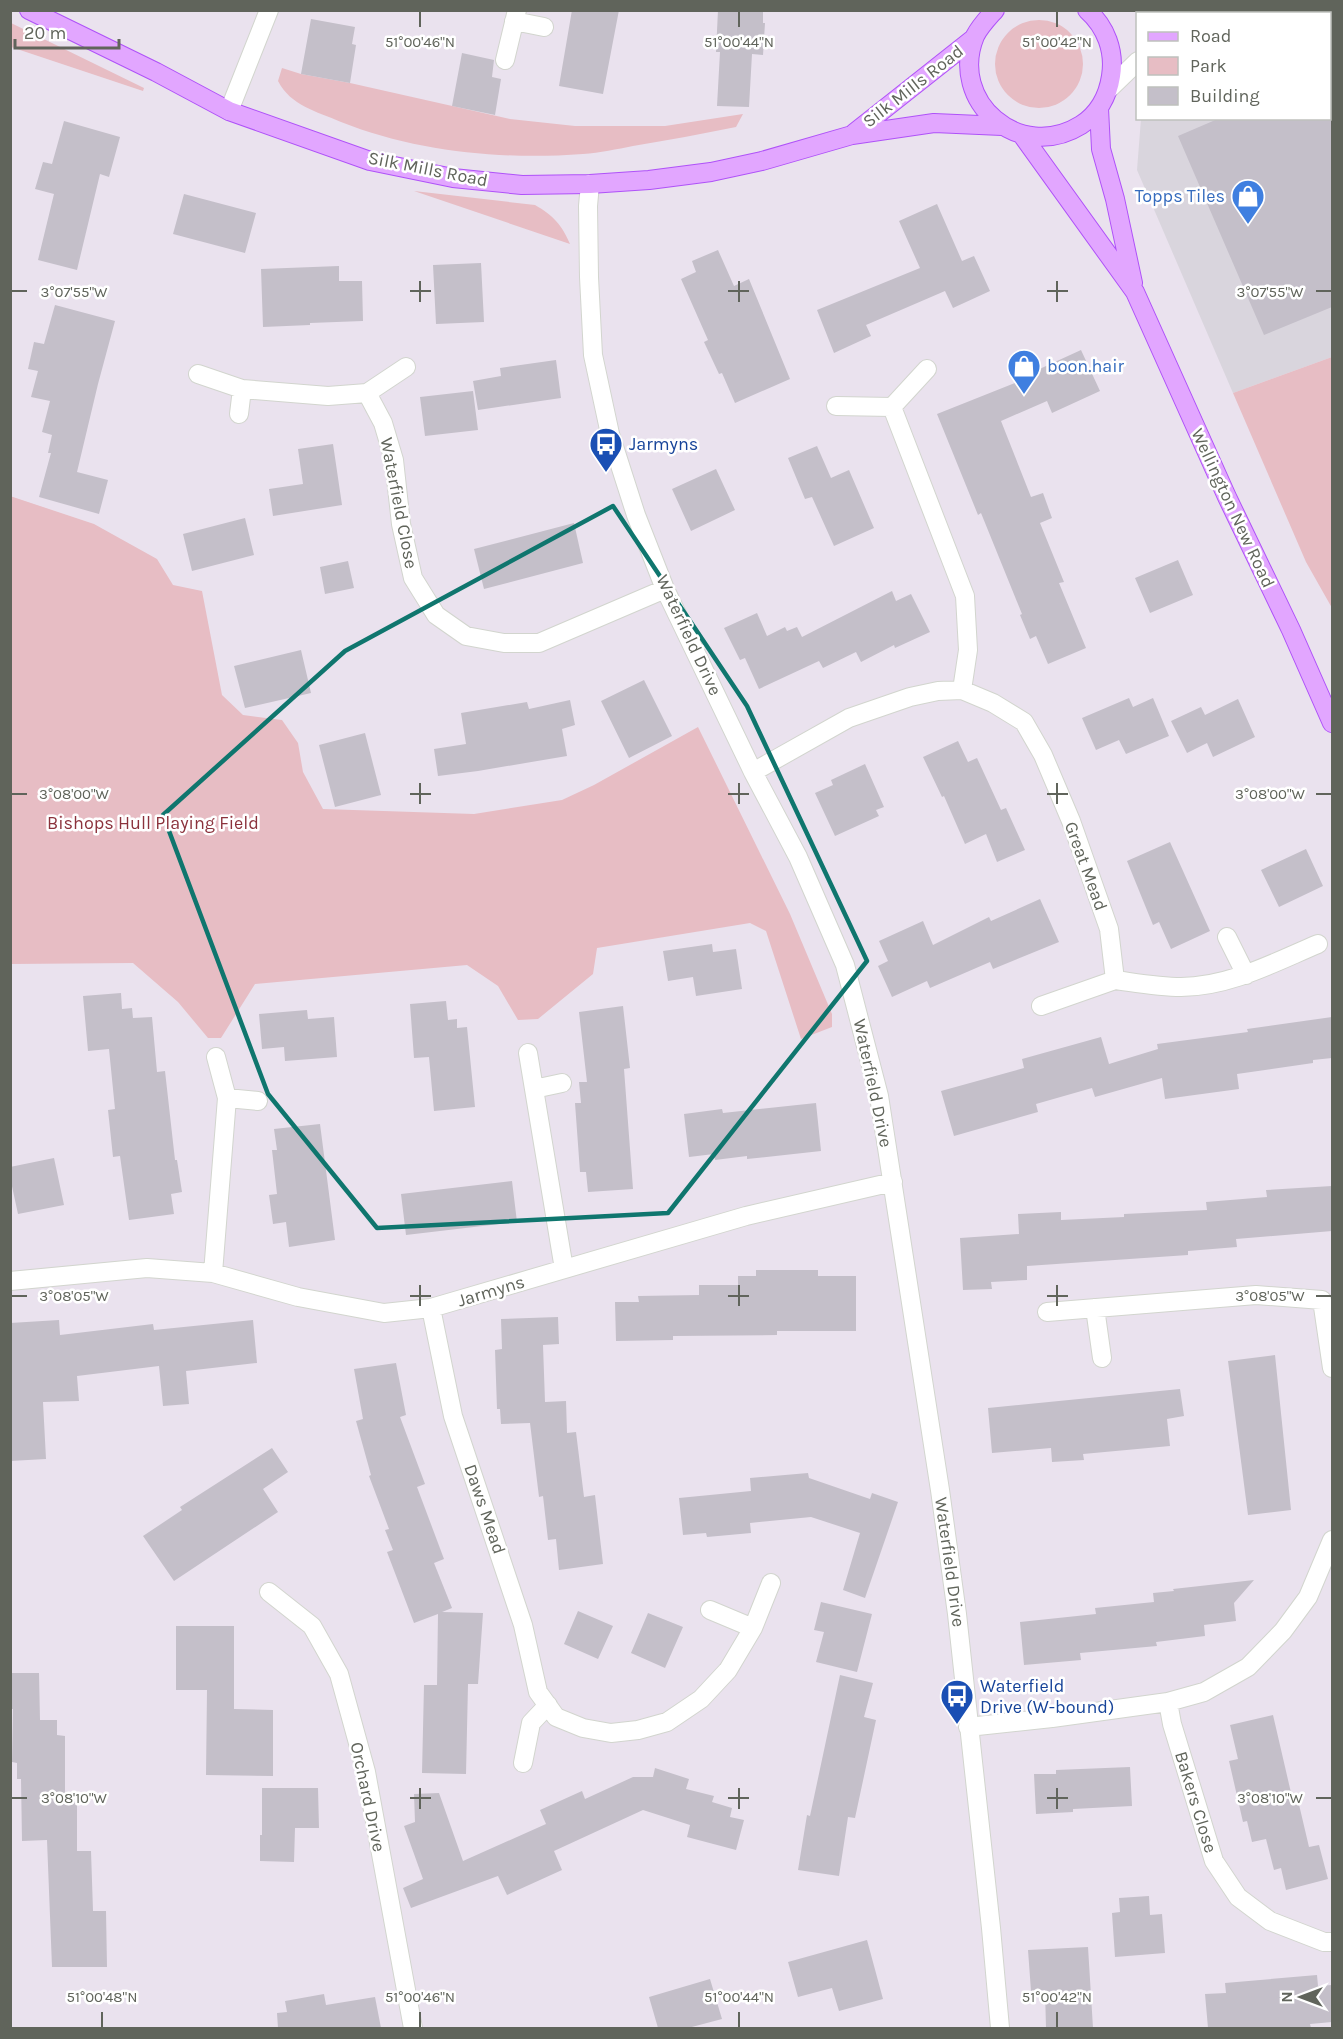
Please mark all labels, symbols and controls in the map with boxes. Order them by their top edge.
scale bar [15,12,118,50]
legend [1136,12,1331,120]
text: 20 m [24,22,66,44]
text: Road [1190,25,1231,47]
text: 51°00'46"N [385,33,455,51]
text: 51°00'44"N [704,33,774,51]
text: 51°00'42"N [1022,33,1092,51]
street label: Silk Mills Road [858,40,968,132]
text: Park [1190,55,1227,77]
text: Building [1190,85,1260,107]
street label: Silk Mills Road [366,147,490,191]
shop icon: Topps Tiles [1230,178,1266,225]
place label: Topps Tiles [1135,185,1225,207]
text: 3°07'55"W [41,283,108,301]
text: 3°07'55"W [1237,283,1304,301]
shop icon: boon.hair [1006,348,1042,395]
place label: boon.hair [1047,355,1125,377]
street label: Wellington New Road [1186,425,1280,591]
bus stop icon: Jarmyns [588,426,624,473]
place label: Jarmyns [629,433,698,455]
street label: Waterfield Close [375,435,423,571]
street label: Waterfield Drive [651,571,727,699]
text: 3°08'00"W [39,785,110,803]
text: 3°08'00"W [1235,785,1306,803]
park label: Bishops Hull Playing Field [47,812,259,834]
street label: Great Mead [1060,818,1112,914]
street label: Waterfield Drive [849,1017,897,1149]
street label: Jarmyns [455,1270,527,1312]
text: 3°08'05"W [39,1287,109,1305]
text: 3°08'05"W [1235,1287,1305,1305]
street label: Daws Mead [459,1461,511,1557]
street label: Waterfield Drive [930,1496,970,1628]
place label: Waterfield Drive (W-bound) [980,1675,1114,1718]
bus stop icon: Waterfield Drive (W-bound) [939,1678,975,1725]
street label: Orchard Drive [346,1740,390,1854]
street label: Bakers Close [1170,1748,1222,1856]
text: 3°08'10"W [41,1789,108,1807]
text: 3°08'10"W [1237,1789,1304,1807]
north arrow [1271,1967,1331,2027]
text: 51°00'48"N [67,1988,137,2006]
text: 51°00'46"N [385,1988,455,2006]
text: 51°00'44"N [704,1988,774,2006]
text: 51°00'42"N [1022,1988,1092,2006]
text: N [1277,1991,1296,2003]

